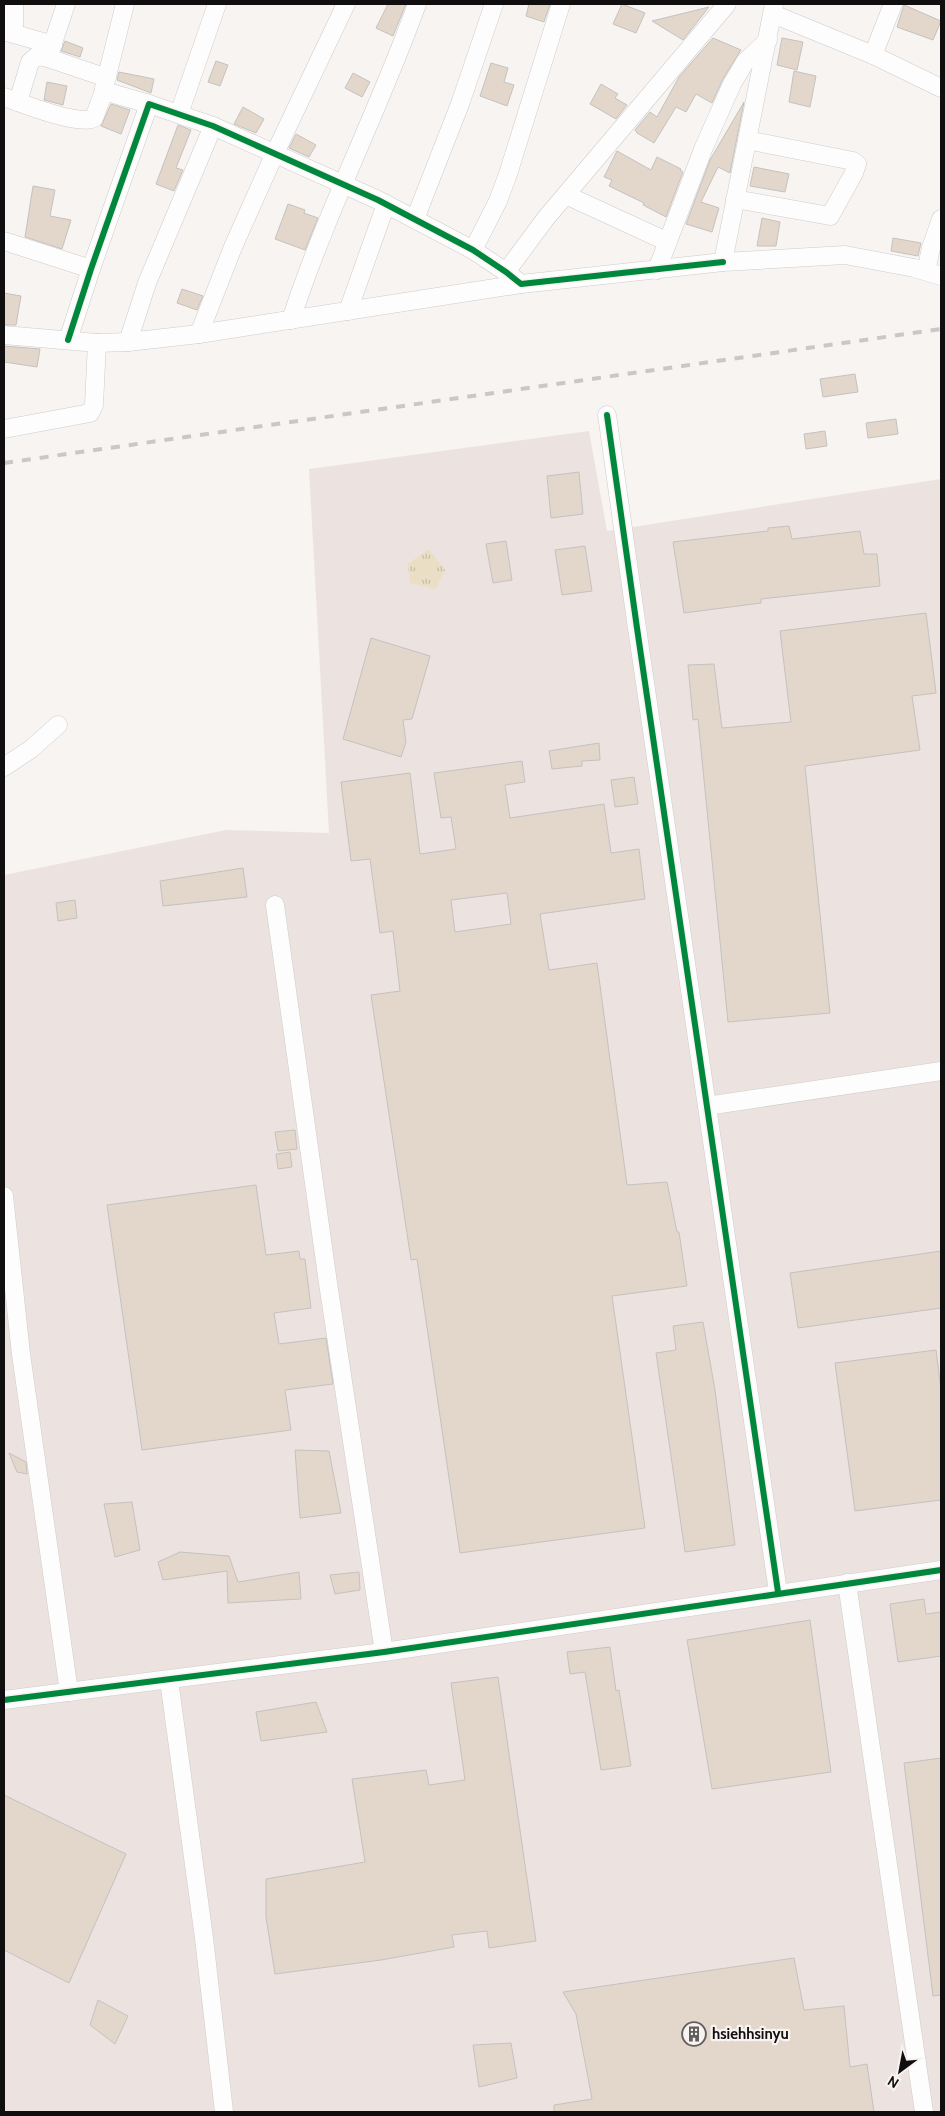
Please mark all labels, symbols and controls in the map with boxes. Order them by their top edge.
building icon: hsiehhsinyu [681,2021,707,2047]
place label: hsiehhsinyu [712,2025,789,2043]
north arrow [875,2046,925,2096]
text: N [884,2072,902,2092]

